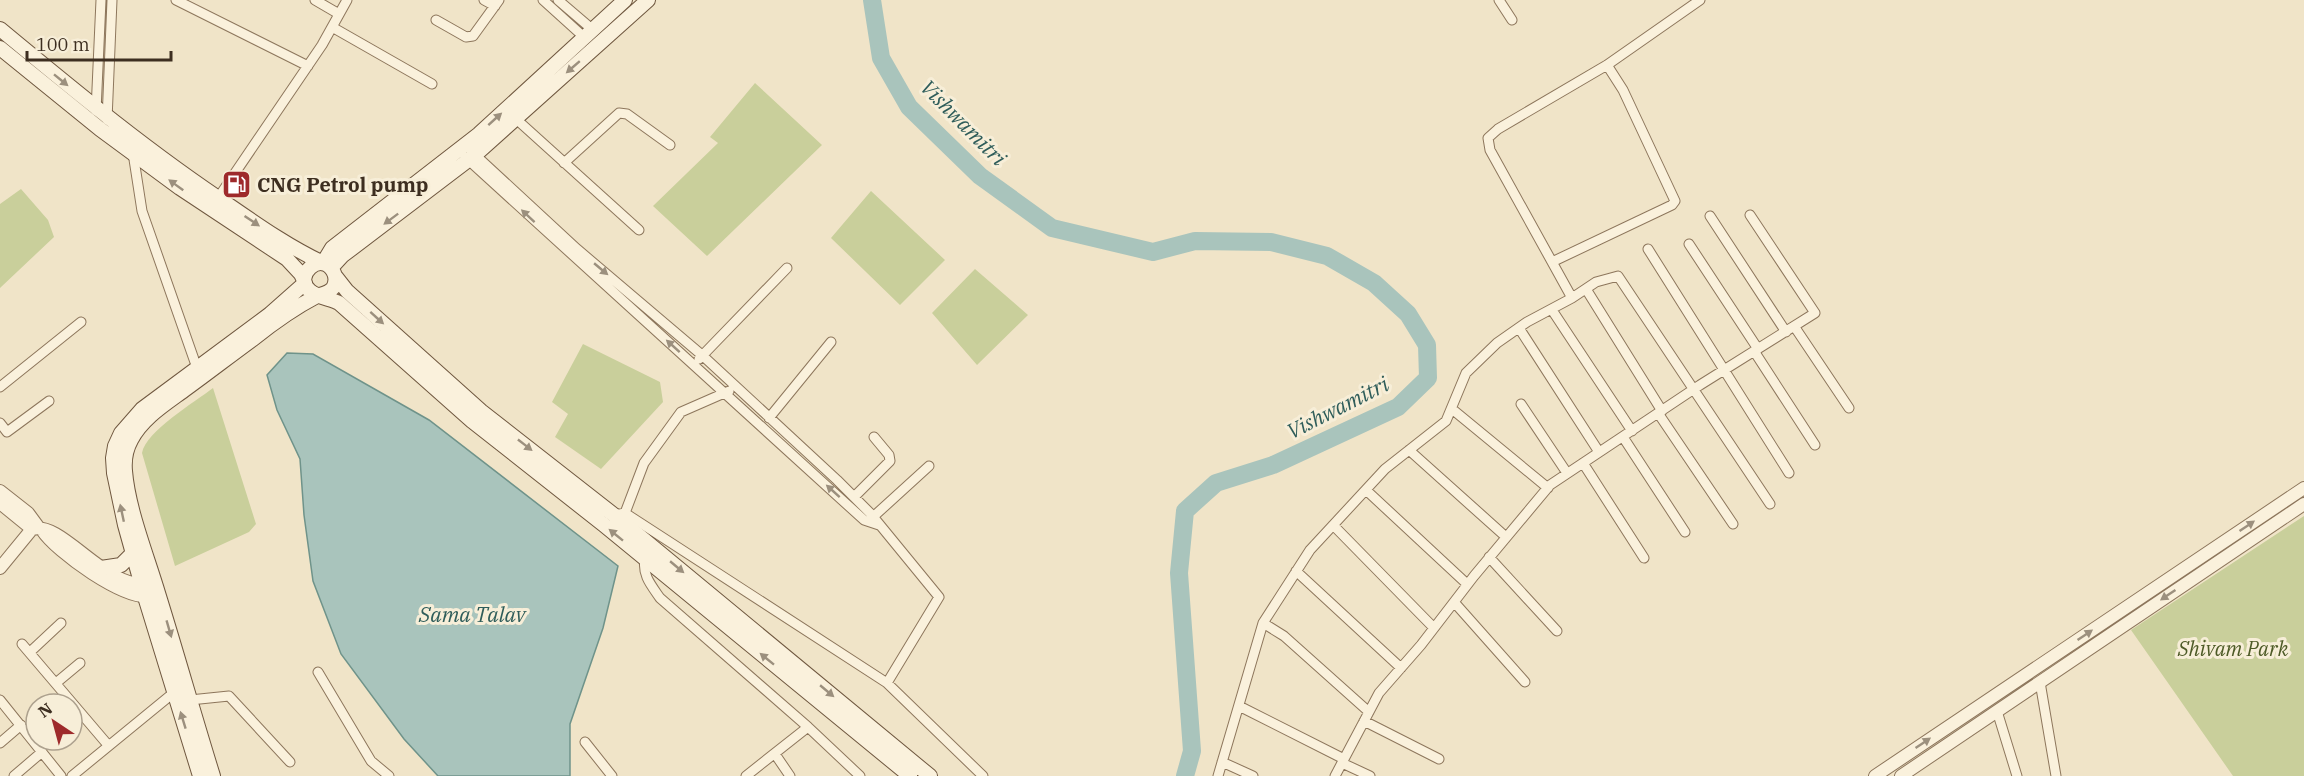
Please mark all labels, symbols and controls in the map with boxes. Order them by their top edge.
scale bar [27,24,171,62]
text: 100 m [36,33,90,56]
one-way arrow [566,60,581,73]
one-way arrow [53,73,68,86]
water label: Vishwamitri [915,73,1013,172]
one-way arrow [488,112,503,126]
fuel station icon: CNG Petrol pump [220,169,252,201]
place label: CNG Petrol pump [257,171,429,198]
one-way arrow [168,179,184,191]
one-way arrow [521,210,536,223]
one-way arrow [383,212,399,225]
one-way arrow [244,215,260,226]
one-way arrow [593,262,608,275]
one-way arrow [369,311,384,324]
one-way arrow [665,339,680,353]
water label: Vishwamitri [1282,369,1394,445]
one-way arrow [517,439,532,451]
one-way arrow [826,485,841,498]
one-way arrow [117,503,127,522]
one-way arrow [2239,520,2255,532]
one-way arrow [608,529,624,542]
one-way arrow [669,561,685,574]
one-way arrow [2161,589,2177,601]
water label: Sama Talav [418,600,528,628]
one-way arrow [165,620,174,638]
one-way arrow [2077,629,2093,641]
park label: Shivam Park [2177,635,2289,662]
one-way arrow [760,653,775,666]
one-way arrow [819,685,835,698]
north arrow [24,692,84,752]
text: N [34,698,56,722]
one-way arrow [177,711,187,729]
one-way arrow [1915,738,1932,749]

